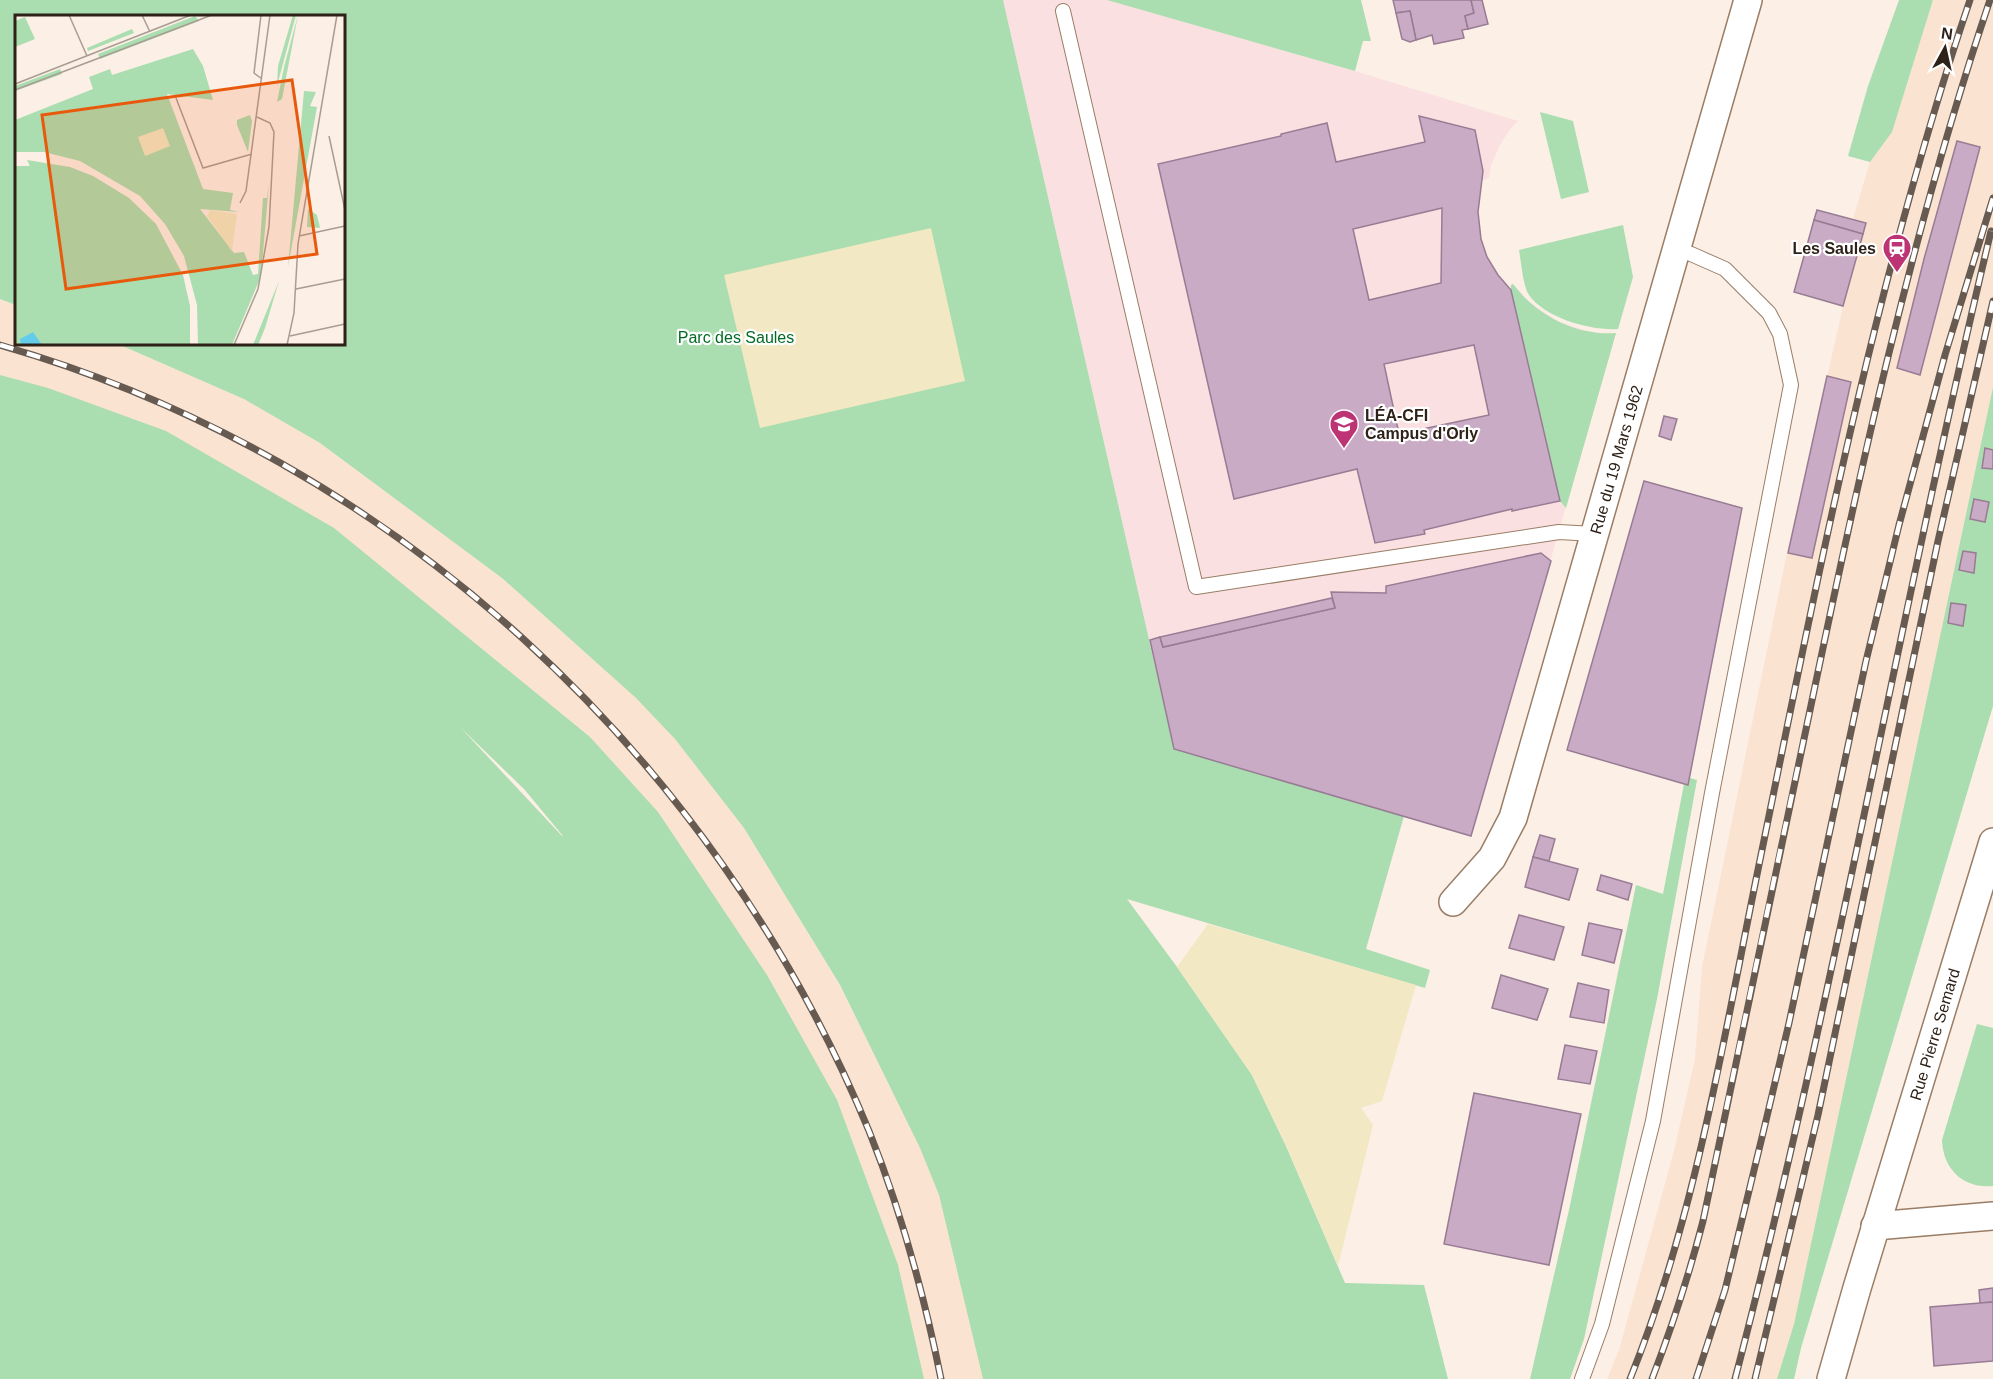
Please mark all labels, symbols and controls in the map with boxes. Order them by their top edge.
inset map [15,15,345,345]
north arrow [1915,18,1975,78]
text: N [1940,24,1954,43]
station icon: Les Saules [1881,232,1913,274]
place label: Les Saules [1792,240,1876,257]
park label: Parc des Saules [678,329,794,346]
street label: Rue du 19 Mars 1962 [1587,383,1646,536]
place label: LÉA-CFI Campus d'Orly [1365,406,1478,442]
school or university icon: LÉA-CFI Campus d'Orly [1328,408,1360,450]
street label: Rue Pierre Semard [1907,966,1963,1102]

